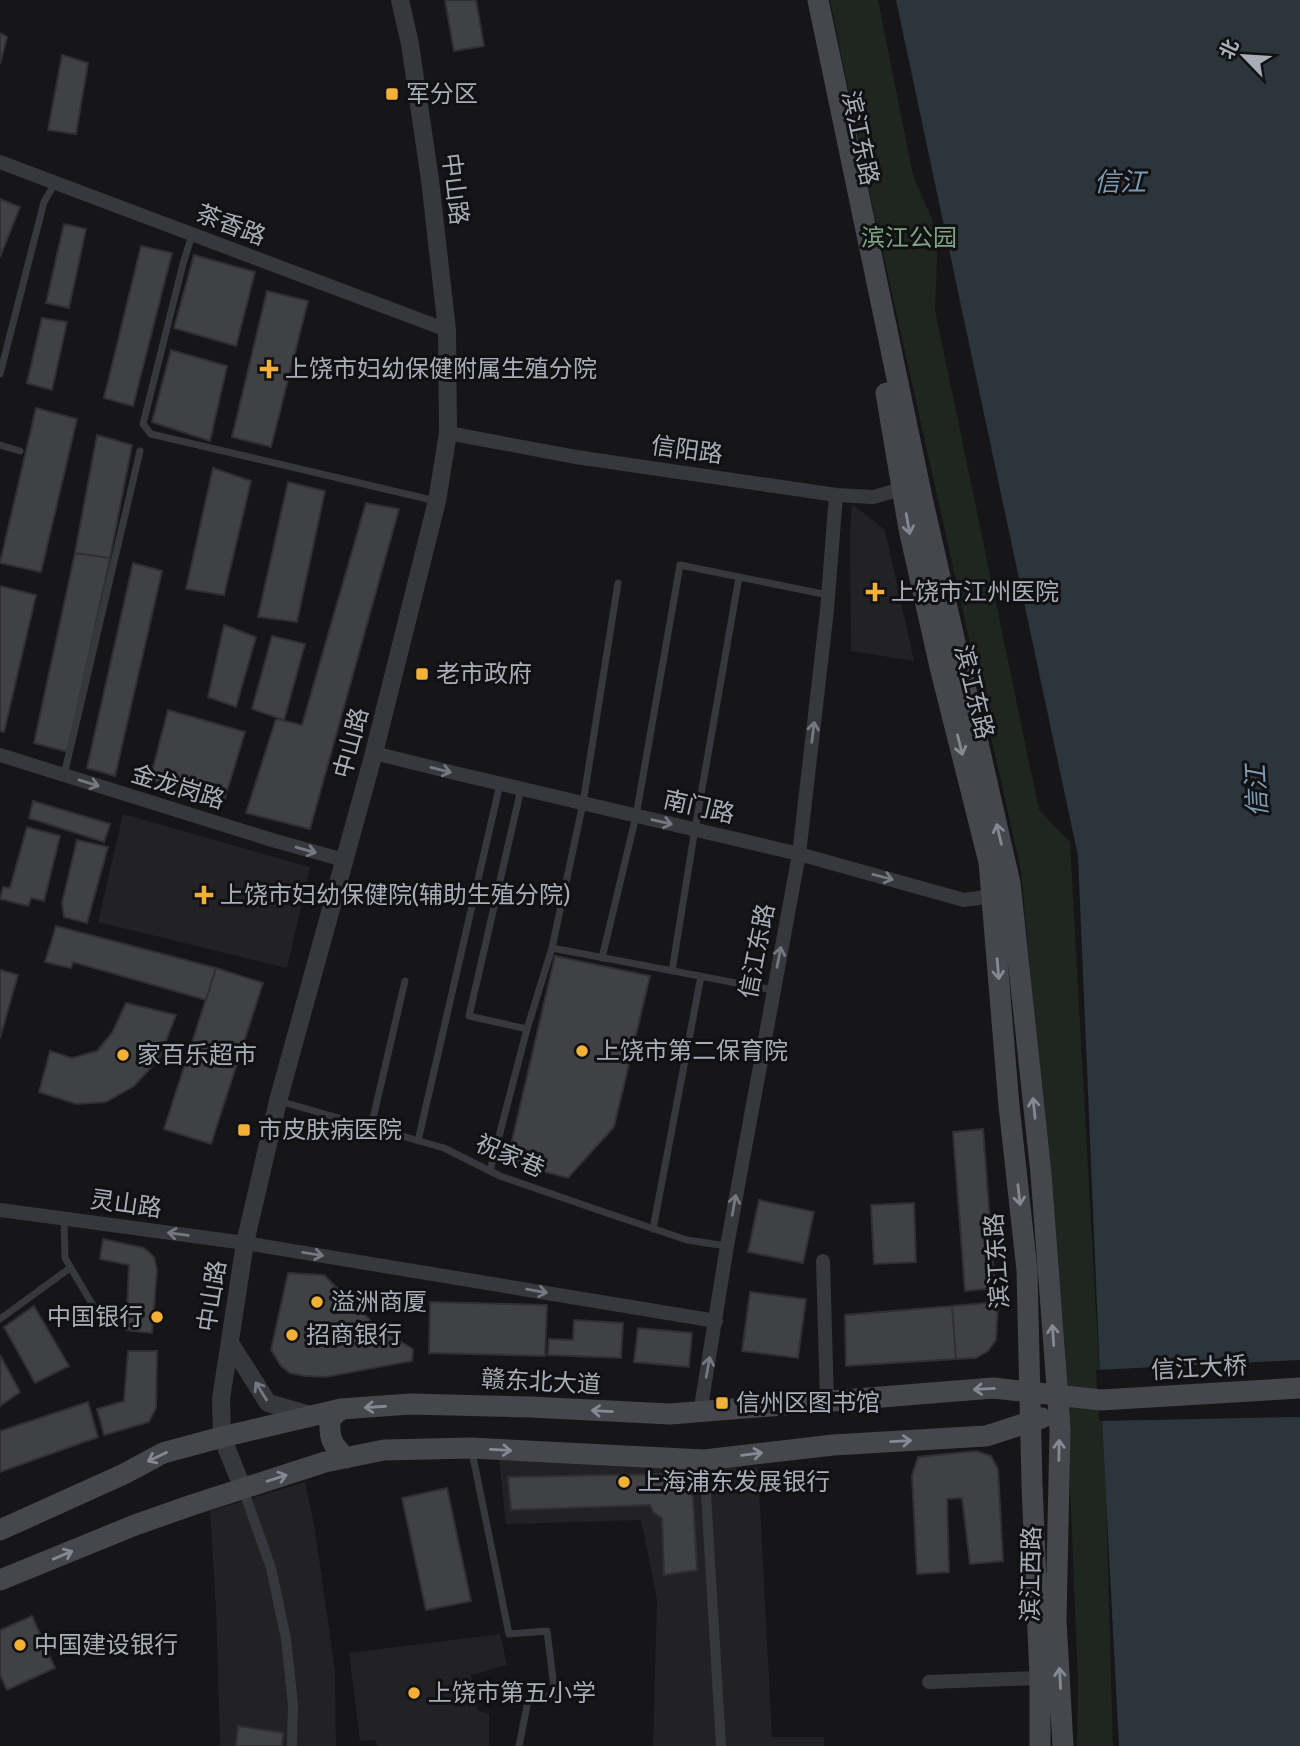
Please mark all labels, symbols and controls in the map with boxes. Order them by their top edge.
north arrow [1209,21,1279,91]
text: 北 [1215,36,1243,63]
place label: 军分区 [406,80,478,108]
marker: 军分区 [384,86,400,102]
street label: 滨江东路 [836,88,884,188]
street label: 中山路 [437,152,473,226]
water label: 信江 [1094,167,1149,198]
street label: 茶香路 [192,199,270,251]
park label: 滨江公园 [861,224,957,252]
place label: 上饶市妇幼保健附属生殖分院 [285,355,597,383]
marker: 上饶市妇幼保健附属生殖分院 [259,359,279,379]
street label: 信阳路 [649,431,725,469]
one-way arrow [902,512,915,535]
place label: 上饶市江州医院 [891,578,1059,606]
marker: 上饶市江州医院 [865,582,885,602]
street label: 滨江东路 [949,642,999,742]
place label: 老市政府 [436,660,532,688]
marker: 老市政府 [414,666,430,682]
street label: 中山路 [328,705,374,781]
one-way arrow [807,721,820,744]
one-way arrow [954,733,967,756]
street label: 金龙岗路 [128,760,228,814]
water label: 信江 [1240,761,1274,818]
one-way arrow [429,764,451,777]
one-way arrow [77,777,99,790]
street label: 南门路 [661,785,737,829]
one-way arrow [650,816,673,829]
one-way arrow [991,823,1005,846]
one-way arrow [295,844,317,857]
one-way arrow [871,871,894,884]
place label: 上饶市妇幼保健院(辅助生殖分院) [220,881,570,909]
marker: 上饶市妇幼保健院(辅助生殖分院) [194,885,214,905]
street label: 信江东路 [734,901,780,1001]
one-way arrow [773,946,787,969]
one-way arrow [992,957,1005,979]
place label: 上饶市第二保育院 [596,1037,788,1065]
place label: 家百乐超市 [137,1041,257,1069]
marker: 上饶市第二保育院 [574,1043,590,1059]
marker: 家百乐超市 [115,1047,131,1063]
one-way arrow [1027,1097,1040,1120]
place label: 市皮肤病医院 [258,1116,402,1144]
marker: 市皮肤病医院 [236,1122,252,1138]
street label: 祝家巷 [471,1129,549,1183]
one-way arrow [1013,1183,1026,1206]
street label: 灵山路 [88,1185,164,1223]
one-way arrow [728,1194,741,1217]
street label: 滨江东路 [980,1212,1014,1310]
one-way arrow [167,1227,190,1240]
one-way arrow [301,1248,324,1261]
street label: 中山路 [193,1258,231,1334]
one-way arrow [525,1285,548,1298]
place label: 溢洲商厦 [331,1288,427,1316]
marker: 溢洲商厦 [309,1294,325,1310]
place label: 中国银行 [47,1303,143,1331]
marker: 中国银行 [149,1309,165,1325]
place label: 招商银行 [306,1321,402,1349]
one-way arrow [1046,1324,1059,1347]
marker: 招商银行 [284,1327,300,1343]
street label: 信江大桥 [1150,1352,1248,1384]
one-way arrow [702,1356,715,1379]
street label: 赣东北大道 [480,1365,602,1399]
one-way arrow [253,1382,268,1401]
one-way arrow [973,1383,996,1396]
place label: 信州区图书馆 [736,1389,880,1417]
marker: 信州区图书馆 [714,1395,730,1411]
one-way arrow [364,1400,387,1413]
one-way arrow [591,1405,614,1418]
one-way arrow [890,1434,913,1447]
one-way arrow [1053,1439,1066,1462]
one-way arrow [489,1443,512,1456]
one-way arrow [740,1447,763,1460]
one-way arrow [147,1451,168,1464]
place label: 上海浦东发展银行 [638,1468,830,1496]
one-way arrow [266,1471,288,1483]
marker: 上海浦东发展银行 [616,1474,632,1490]
street label: 滨江西路 [1016,1526,1046,1622]
one-way arrow [52,1548,74,1561]
place label: 中国建设银行 [34,1631,178,1659]
marker: 中国建设银行 [12,1637,28,1653]
one-way arrow [1053,1667,1066,1690]
place label: 上饶市第五小学 [428,1679,596,1707]
marker: 上饶市第五小学 [406,1685,422,1701]

